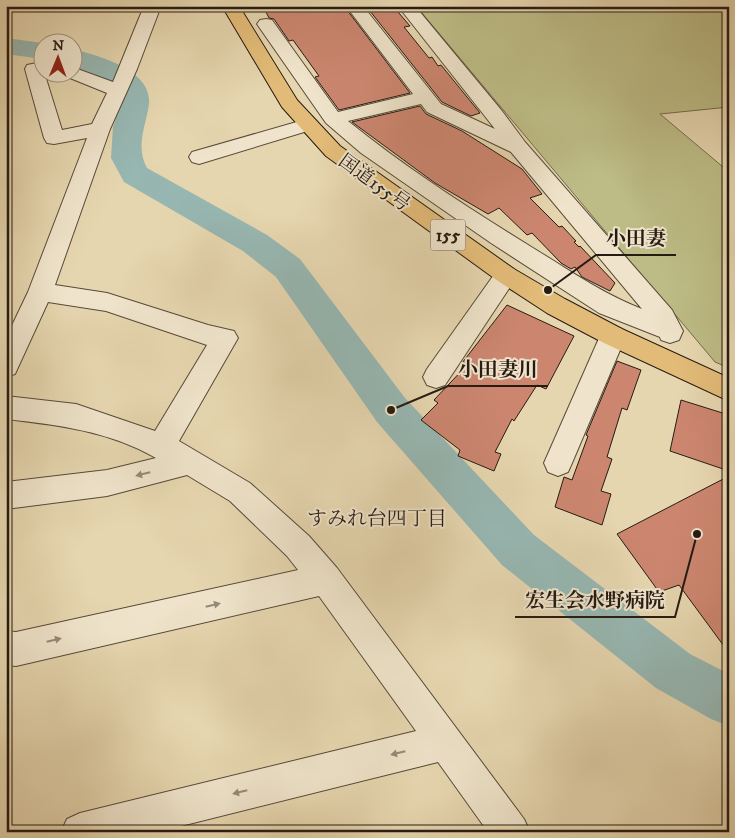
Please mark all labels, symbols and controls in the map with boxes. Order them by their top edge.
north arrow [32,32,82,82]
text: N [52,37,65,55]
street label: 国道155号 [334,150,414,217]
road number: 155 [430,220,466,250]
callout: 小田妻 [596,220,676,255]
text: 小田妻 [606,227,666,252]
callout: 小田妻川 [448,351,548,386]
text: 小田妻川 [458,358,538,383]
one-way arrow [135,470,150,478]
district label: すみれ台四丁目 [307,507,447,532]
callout: 宏生会水野病院 [515,582,675,617]
text: 宏生会水野病院 [525,589,665,614]
one-way arrow [205,601,220,609]
one-way arrow [46,636,62,644]
one-way arrow [390,750,405,758]
one-way arrow [232,788,247,796]

